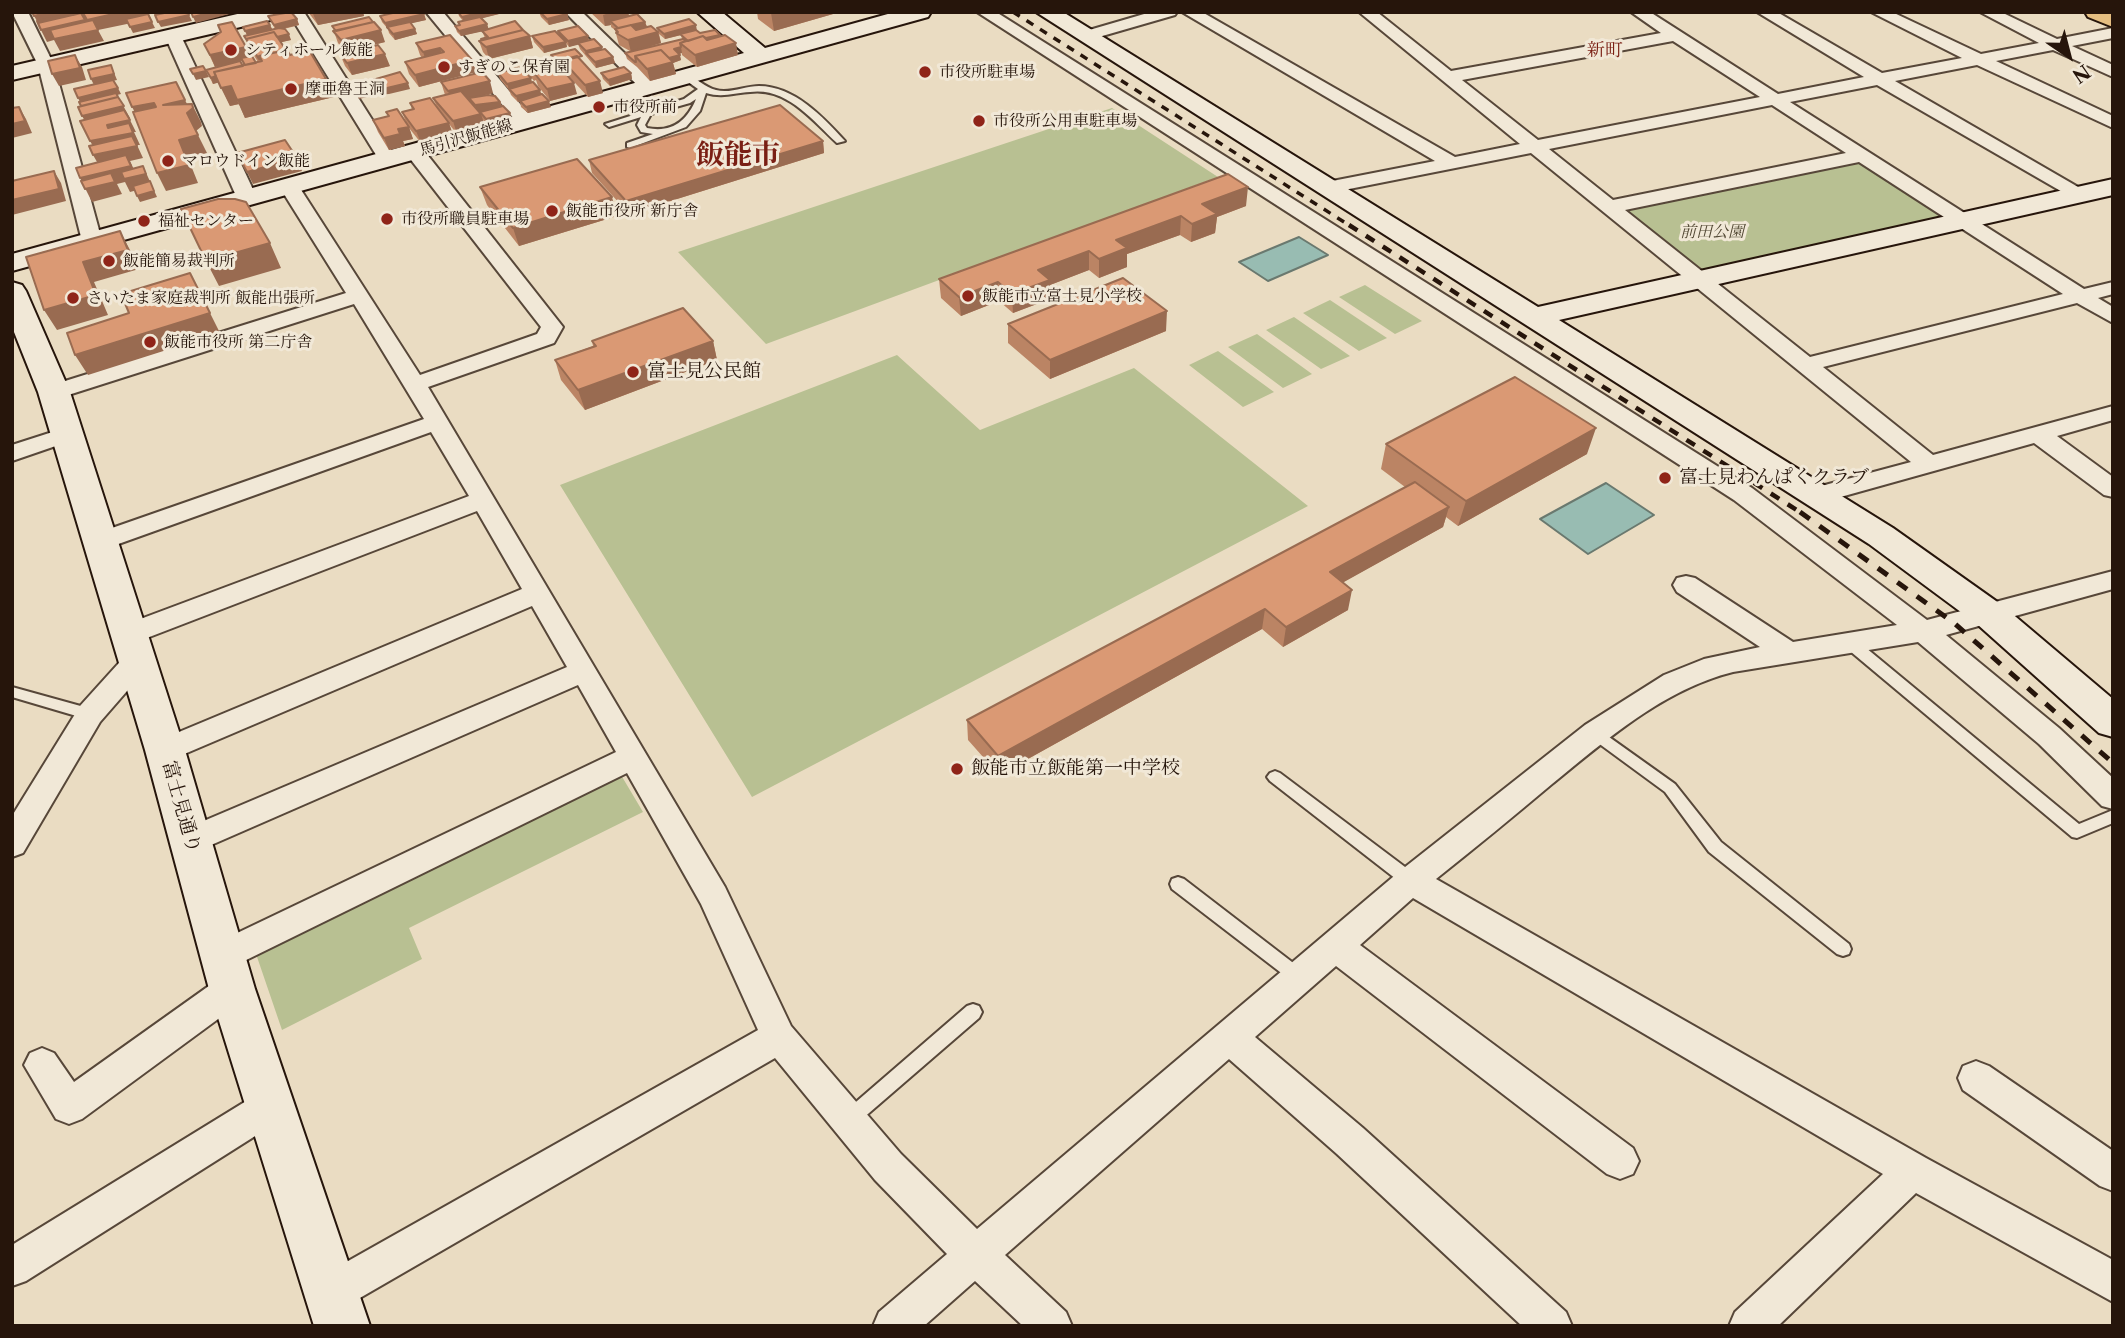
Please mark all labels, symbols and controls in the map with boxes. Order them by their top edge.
north arrow [2034,21,2104,91]
place label: シティホール飯能 [245,40,373,60]
district label: 新町 [1587,40,1623,62]
marker: シティホール飯能 [223,42,239,58]
place label: すぎのこ保育園 [458,57,570,77]
marker: すぎのこ保育園 [436,59,452,75]
text: N [2068,59,2095,88]
place label: 市役所駐車場 [939,62,1035,82]
marker: 市役所駐車場 [917,64,933,80]
place label: 摩亜魯王洞 [305,79,385,99]
marker: 摩亜魯王洞 [283,81,299,97]
place label: 市役所前 [613,97,677,117]
marker: 市役所前 [591,99,607,115]
place label: 市役所公用車駐車場 [993,111,1137,131]
marker: 市役所公用車駐車場 [971,113,987,129]
street label: 馬引沢飯能線 [417,116,515,160]
district label: 飯能市 [696,139,780,173]
place label: マロウドイン飯能 [182,151,310,171]
marker: マロウドイン飯能 [160,153,176,169]
place label: 飯能市役所 新庁舎 [566,201,698,221]
marker: 飯能市役所 新庁舎 [544,203,560,219]
place label: 市役所職員駐車場 [401,209,529,229]
place label: 福祉センター [158,211,254,231]
marker: 市役所職員駐車場 [379,211,395,227]
marker: 福祉センター [136,213,152,229]
park label: 前田公園 [1680,222,1744,242]
place label: 飯能簡易裁判所 [123,251,235,271]
marker: 飯能簡易裁判所 [101,253,117,269]
place label: 飯能市立富士見小学校 [982,286,1142,306]
place label: さいたま家庭裁判所 飯能出張所 [87,288,315,308]
marker: 飯能市立富士見小学校 [960,288,976,304]
marker: さいたま家庭裁判所 飯能出張所 [65,290,81,306]
place label: 飯能市役所 第二庁舎 [164,332,312,352]
marker: 飯能市役所 第二庁舎 [142,334,158,350]
place label: 富士見公民館 [647,361,761,383]
marker: 富士見公民館 [625,364,641,380]
place label: 富士見わんぱくクラブ [1679,467,1869,489]
marker: 富士見わんぱくクラブ [1657,470,1673,486]
street label: 富士見通り [157,758,205,856]
place label: 飯能市立飯能第一中学校 [971,758,1180,780]
marker: 飯能市立飯能第一中学校 [949,761,965,777]

